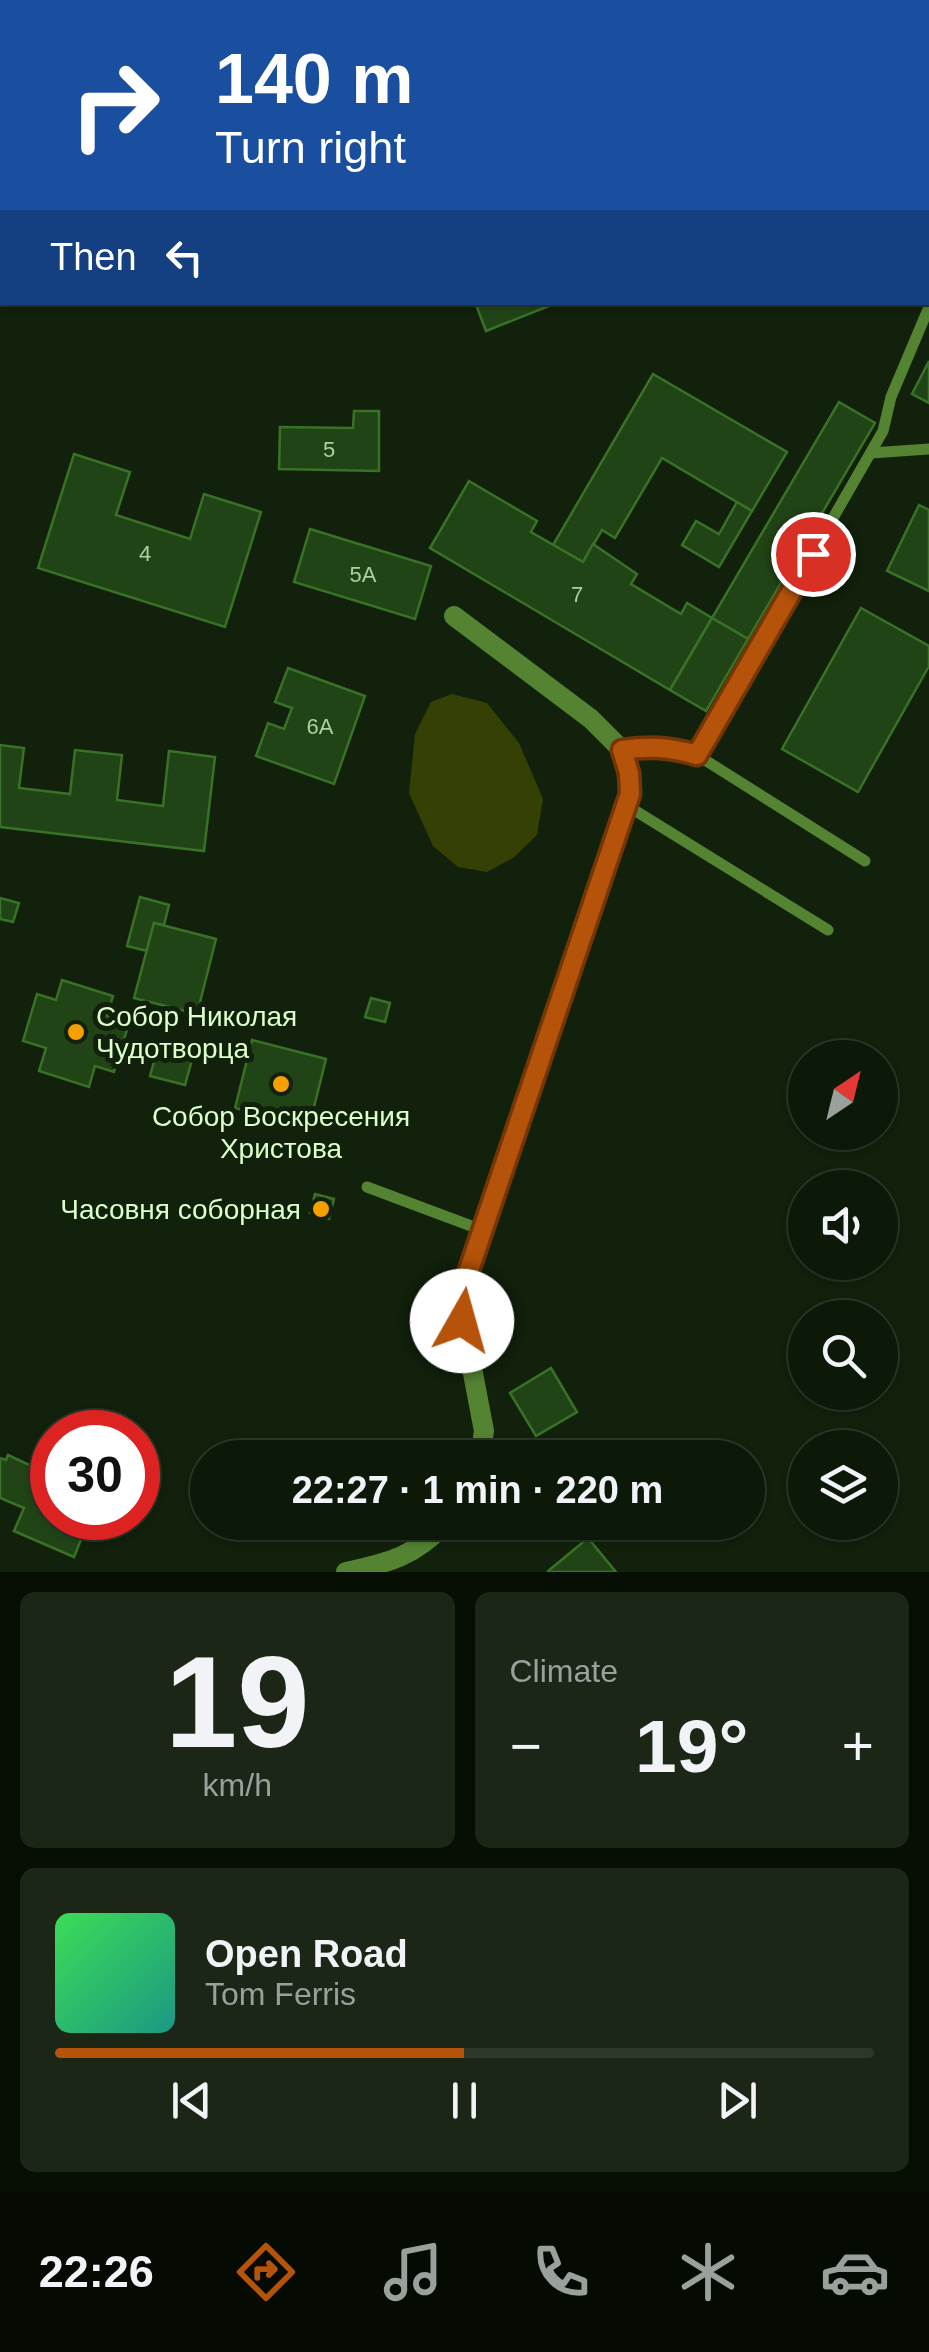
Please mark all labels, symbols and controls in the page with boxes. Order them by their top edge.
icon: right [50,40,180,170]
text: 140 m [215,40,413,118]
text: Turn right [215,122,406,173]
icon: left [157,230,212,285]
text: Then [50,236,137,278]
house number: 5 [323,437,335,462]
pin [771,512,856,597]
icon: arrive [786,527,841,582]
house number: 4 [139,541,151,566]
house number: 5А [350,562,377,587]
house number: 7 [571,582,583,607]
house number: 6А [307,714,334,739]
place label: Собор Николая Чудотворца [96,1001,297,1064]
marker: Собор Николая Чудотворца [65,1021,87,1043]
north arrow [788,1040,898,1150]
map controls [788,1040,898,1540]
marker: Собор Воскресения Христова [270,1073,292,1095]
place label: Собор Воскресения Христова [152,1101,410,1164]
button: sound [788,1170,898,1280]
place label: Часовня соборная [60,1194,301,1225]
marker: Часовня соборная [310,1198,332,1220]
position arrow [410,1269,514,1373]
button: search [788,1300,898,1410]
speed limit sign: 30 [30,1410,160,1540]
button: layers [788,1430,898,1540]
text: 22:27 · 1 min · 220 m [292,1469,663,1511]
text: 19 [165,1629,310,1775]
text: Climate [510,1653,618,1689]
text: 19° [635,1704,748,1788]
text: − [510,1715,542,1777]
text: + [842,1715,874,1777]
text: km/h [203,1767,272,1803]
text: Open Road [205,1933,408,1975]
text: Tom Ferris [205,1976,356,2012]
icon: previous [164,2073,219,2128]
icon: pause [437,2073,492,2128]
icon: next [710,2073,765,2128]
icon: directions [231,2237,301,2307]
icon: music [378,2237,448,2307]
icon: phone [526,2237,596,2307]
icon: climate [673,2237,743,2307]
icon: car [820,2237,890,2307]
text: 22:26 [39,2246,154,2297]

